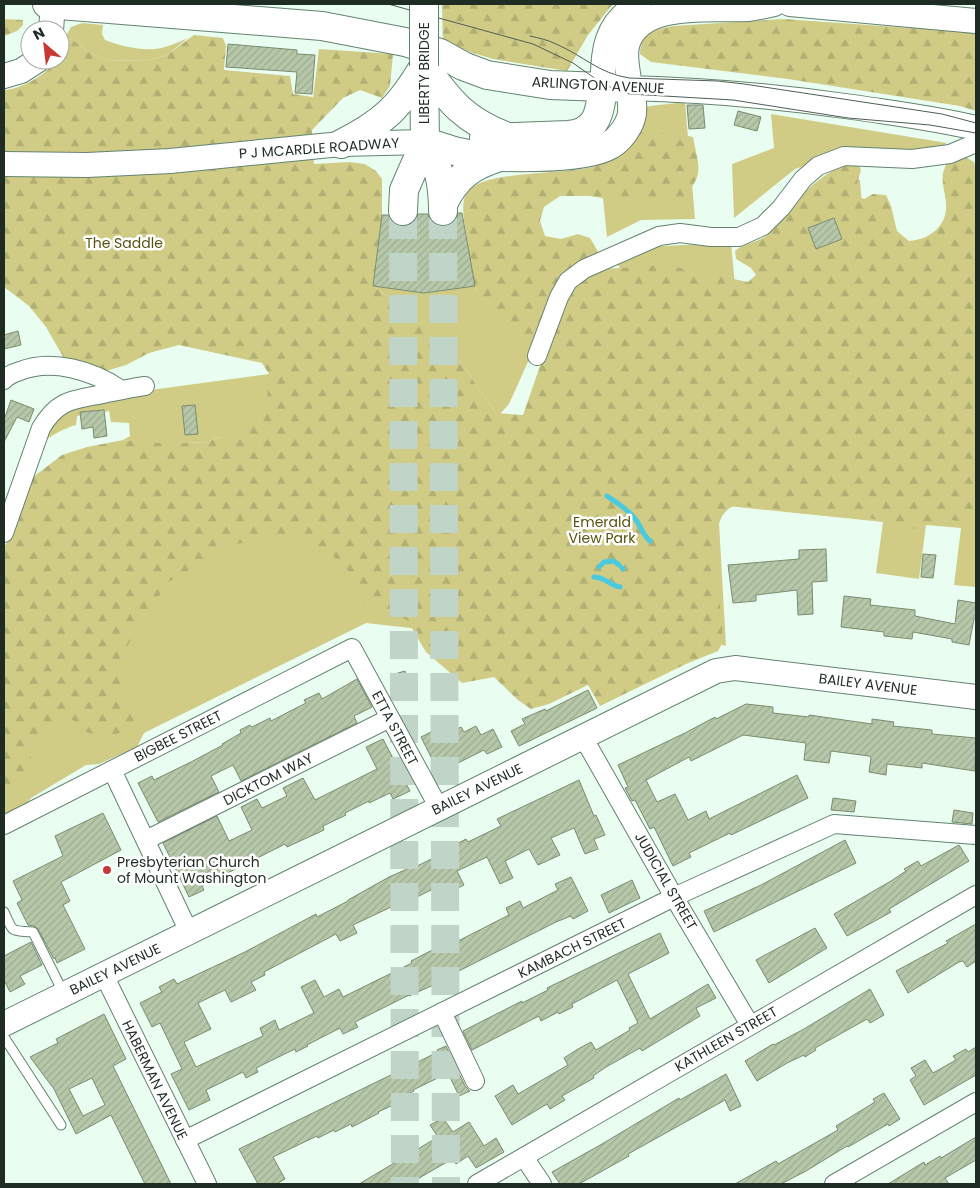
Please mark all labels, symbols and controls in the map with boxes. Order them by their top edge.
north arrow [20,20,70,70]
text: N [30,22,48,45]
street label: LIBERTY BRIDGE [414,22,434,124]
street label: ARLINGTON AVENUE [531,72,665,98]
street label: P J MCARDLE ROADWAY [238,132,400,164]
park label: The Saddle [85,233,163,253]
park label: Emerald View Park [569,512,636,548]
street label: BAILEY AVENUE [818,668,918,700]
street label: ETTA STREET [367,687,423,769]
street label: BIGBEE STREET [131,705,226,767]
street label: DICKTOM WAY [220,748,316,810]
street label: BAILEY AVENUE [428,758,526,820]
street label: JUDICIAL STREET [630,828,702,934]
place label: Presbyterian Church of Mount Washington [117,852,266,888]
marker: Presbyterian Church of Mount Washington [101,864,113,876]
street label: KAMBACH STREET [514,913,630,983]
street label: BAILEY AVENUE [66,938,164,1000]
street label: KATHLEEN STREET [671,1001,781,1076]
street label: HABERMAN AVENUE [117,1017,193,1143]

